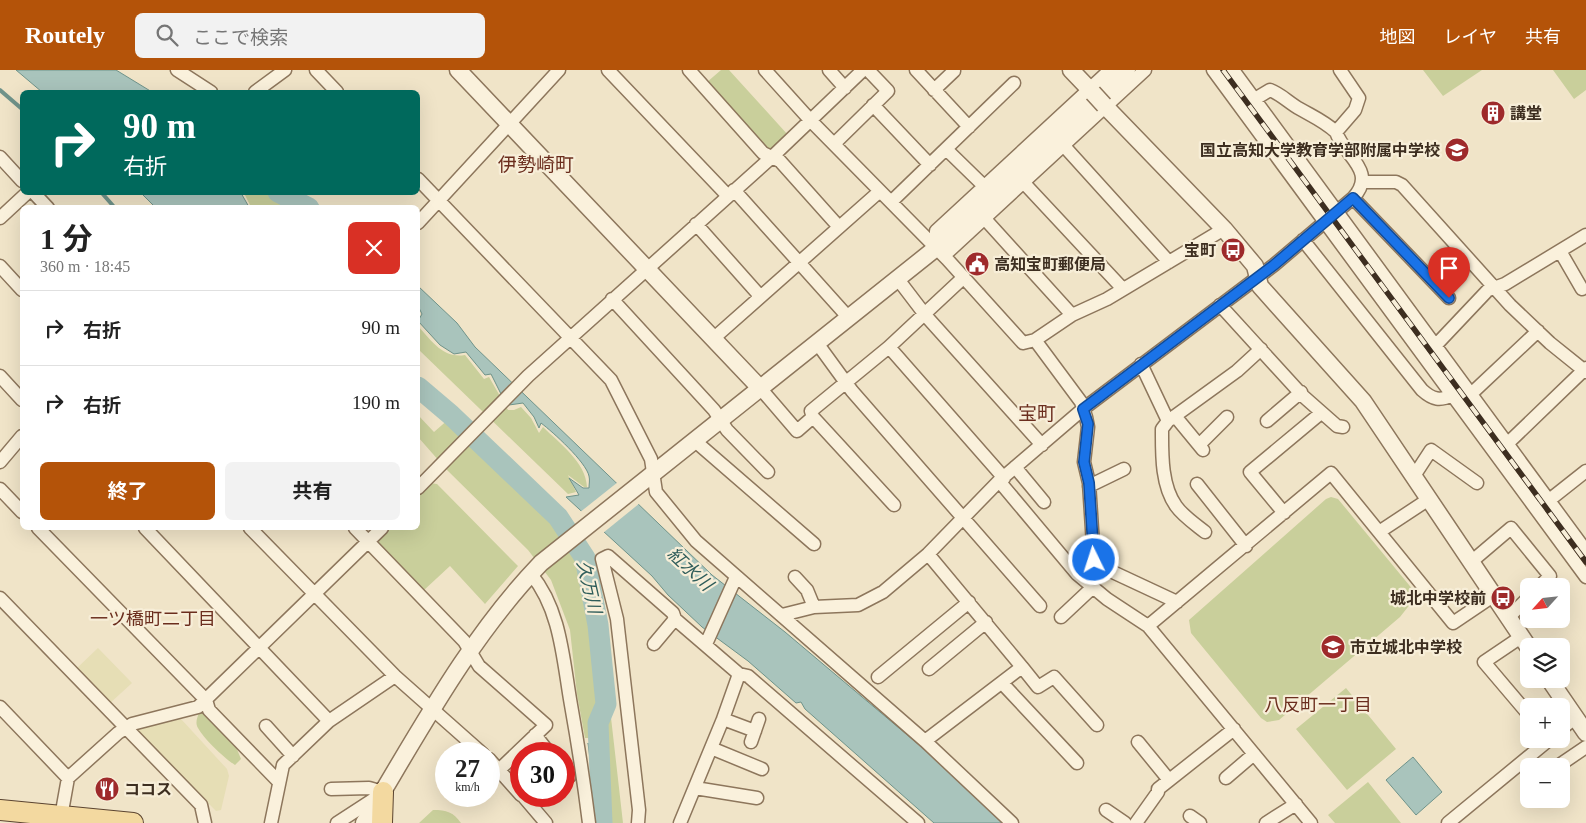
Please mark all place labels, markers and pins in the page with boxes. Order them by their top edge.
building icon: 講堂 [1480,100,1506,126]
place label: 講堂 [1510,105,1542,122]
school or university icon: 国立高知大学教育学部附属中学校 [1444,137,1470,163]
place label: 国立高知大学教育学部附属中学校 [1200,142,1440,159]
bus stop icon: 宝町 [1220,237,1246,263]
place label: 宝町 [1184,242,1216,259]
pin [1428,247,1470,298]
public building icon: 高知宝町郵便局 [964,251,990,277]
place label: 高知宝町郵便局 [994,256,1106,273]
bus stop icon: 城北中学校前 [1490,585,1516,611]
place label: 城北中学校前 [1390,589,1486,607]
school or university icon: 市立城北中学校 [1320,634,1346,660]
place label: 市立城北中学校 [1350,638,1462,656]
restaurant icon: ココス [94,776,120,802]
place label: ココス [124,781,172,798]

